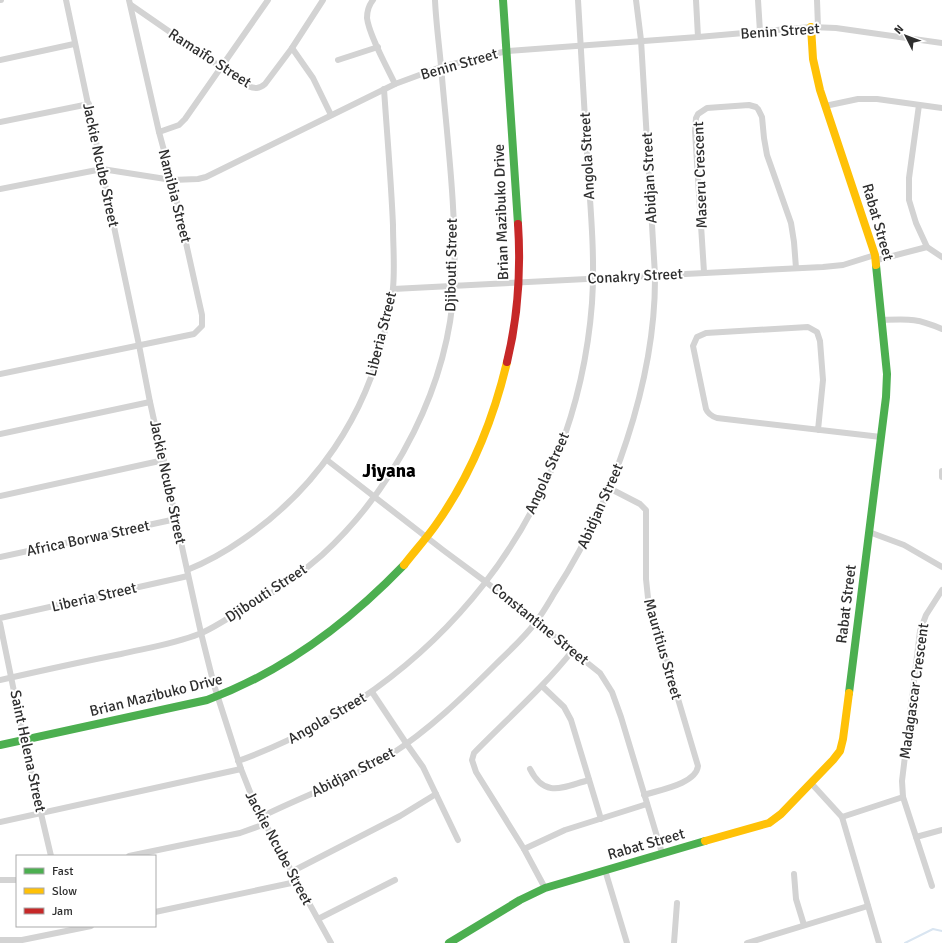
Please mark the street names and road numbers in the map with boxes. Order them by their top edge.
street label: Benin Street [740,19,820,43]
street label: Ramaifo Street [165,25,255,91]
street label: Benin Street [418,44,500,84]
street label: Jackie Ncube Street [79,101,123,229]
street label: Angola Street [576,112,598,200]
street label: Maseru Crescent [689,121,711,229]
street label: Abidjan Street [638,132,660,224]
street label: Brian Mazibuko Drive [490,144,512,280]
street label: Namibia Street [155,147,195,245]
street label: Rabat Street [858,181,898,263]
street label: Djibouti Street [441,218,461,312]
street label: Conakry Street [587,265,683,287]
street label: Liberia Street [362,290,400,378]
street label: Jackie Ncube Street [146,418,190,546]
street label: Angola Street [521,429,573,517]
street label: Abidjan Street [573,461,627,551]
street label: Africa Borwa Street [25,516,151,560]
street label: Djibouti Street [222,560,310,626]
street label: Rabat Street [832,563,860,645]
street label: Liberia Street [50,578,138,616]
street label: Constantine Street [488,579,592,669]
street label: Mauritius Street [640,596,686,702]
street label: Madagascar Crescent [896,622,932,760]
street label: Brian Mazibuko Drive [88,670,224,720]
street label: Saint Helena Street [6,688,50,814]
street label: Angola Street [285,688,369,748]
street label: Abidjan Street [308,743,398,801]
street label: Jackie Ncube Street [241,788,317,908]
street label: Rabat Street [605,824,687,864]

